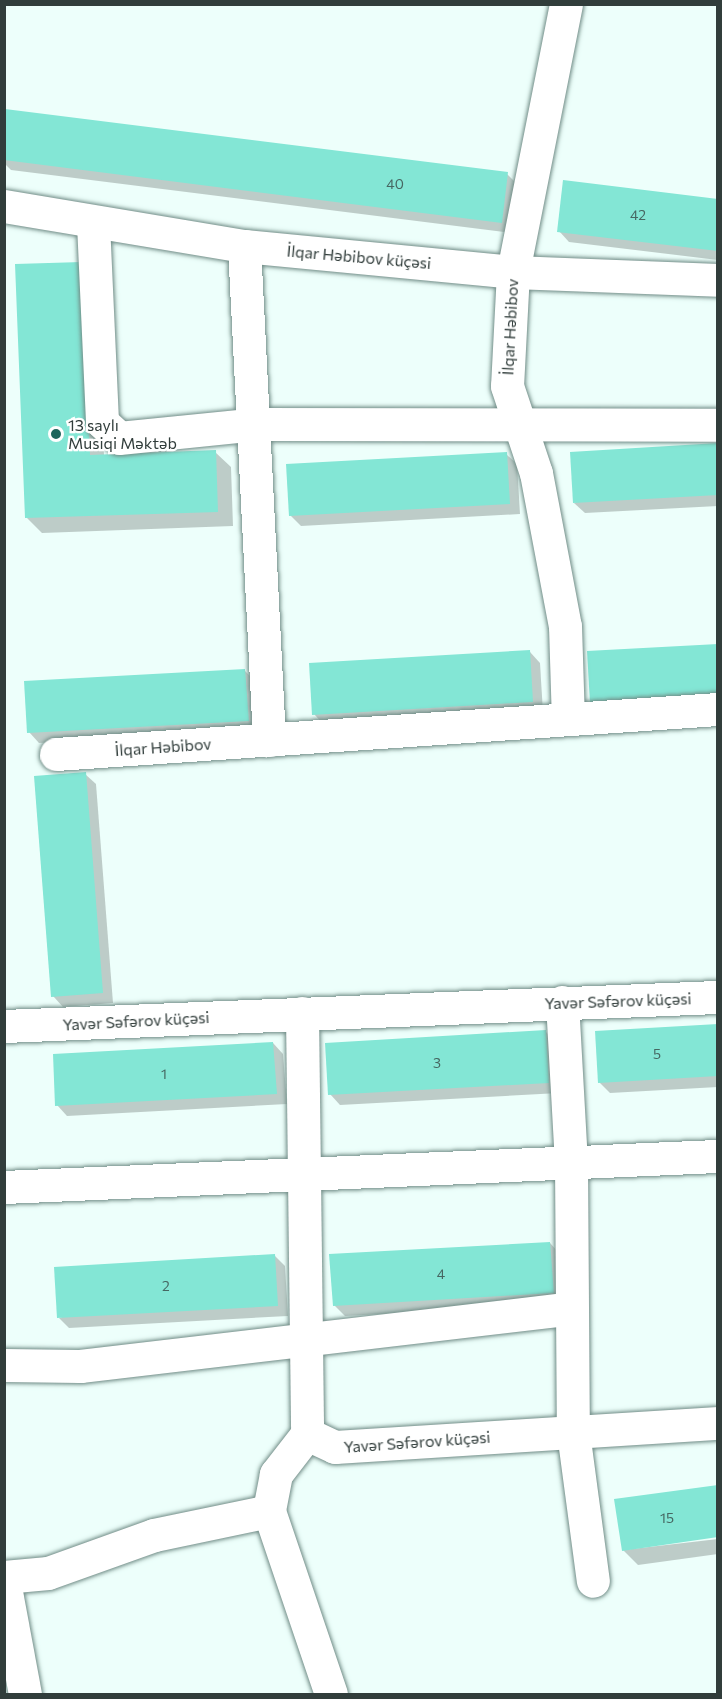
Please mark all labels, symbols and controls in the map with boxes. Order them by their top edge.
house number: 40 [386,176,404,192]
house number: 42 [630,207,646,223]
street label: İlqar Həbibov küçəsi [286,241,432,273]
street label: İlqar Həbibov [498,278,522,376]
place label: 13 saylı Musiqi Məktəb [68,415,177,453]
marker: 13 saylı Musiqi Məktəb [49,427,63,441]
street label: İlqar Həbibov [114,734,212,760]
street label: Yavər Səfərov küçəsi [544,989,692,1013]
street label: Yavər Səfərov küçəsi [62,1008,210,1034]
house number: 5 [653,1046,661,1062]
house number: 3 [433,1055,441,1071]
house number: 1 [161,1066,167,1082]
house number: 4 [437,1266,445,1282]
house number: 2 [162,1278,170,1294]
street label: Yavər Səfərov küçəsi [343,1427,491,1457]
house number: 15 [660,1510,674,1526]

